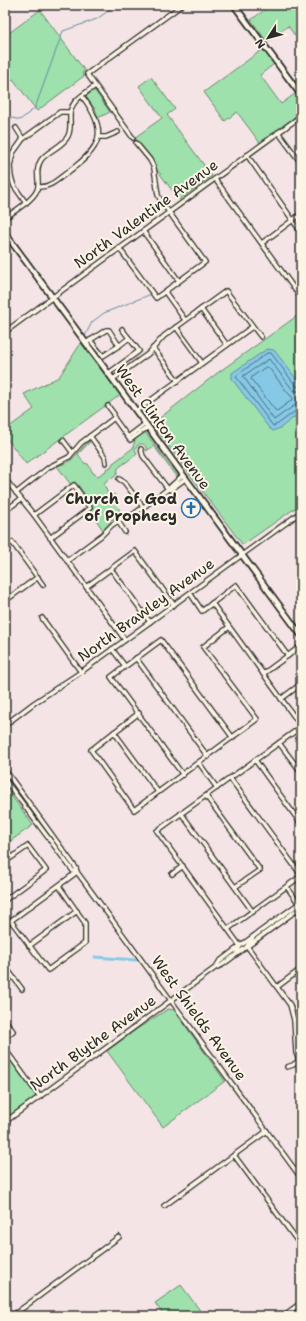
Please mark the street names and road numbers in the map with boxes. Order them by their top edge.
street label: North Valentine Avenue [70,155,222,273]
street label: West Clinton Avenue [111,360,215,494]
street label: North Brawley Avenue [74,554,218,666]
street label: West Shields Avenue [147,951,251,1085]
street label: North Blythe Avenue [26,990,160,1096]

